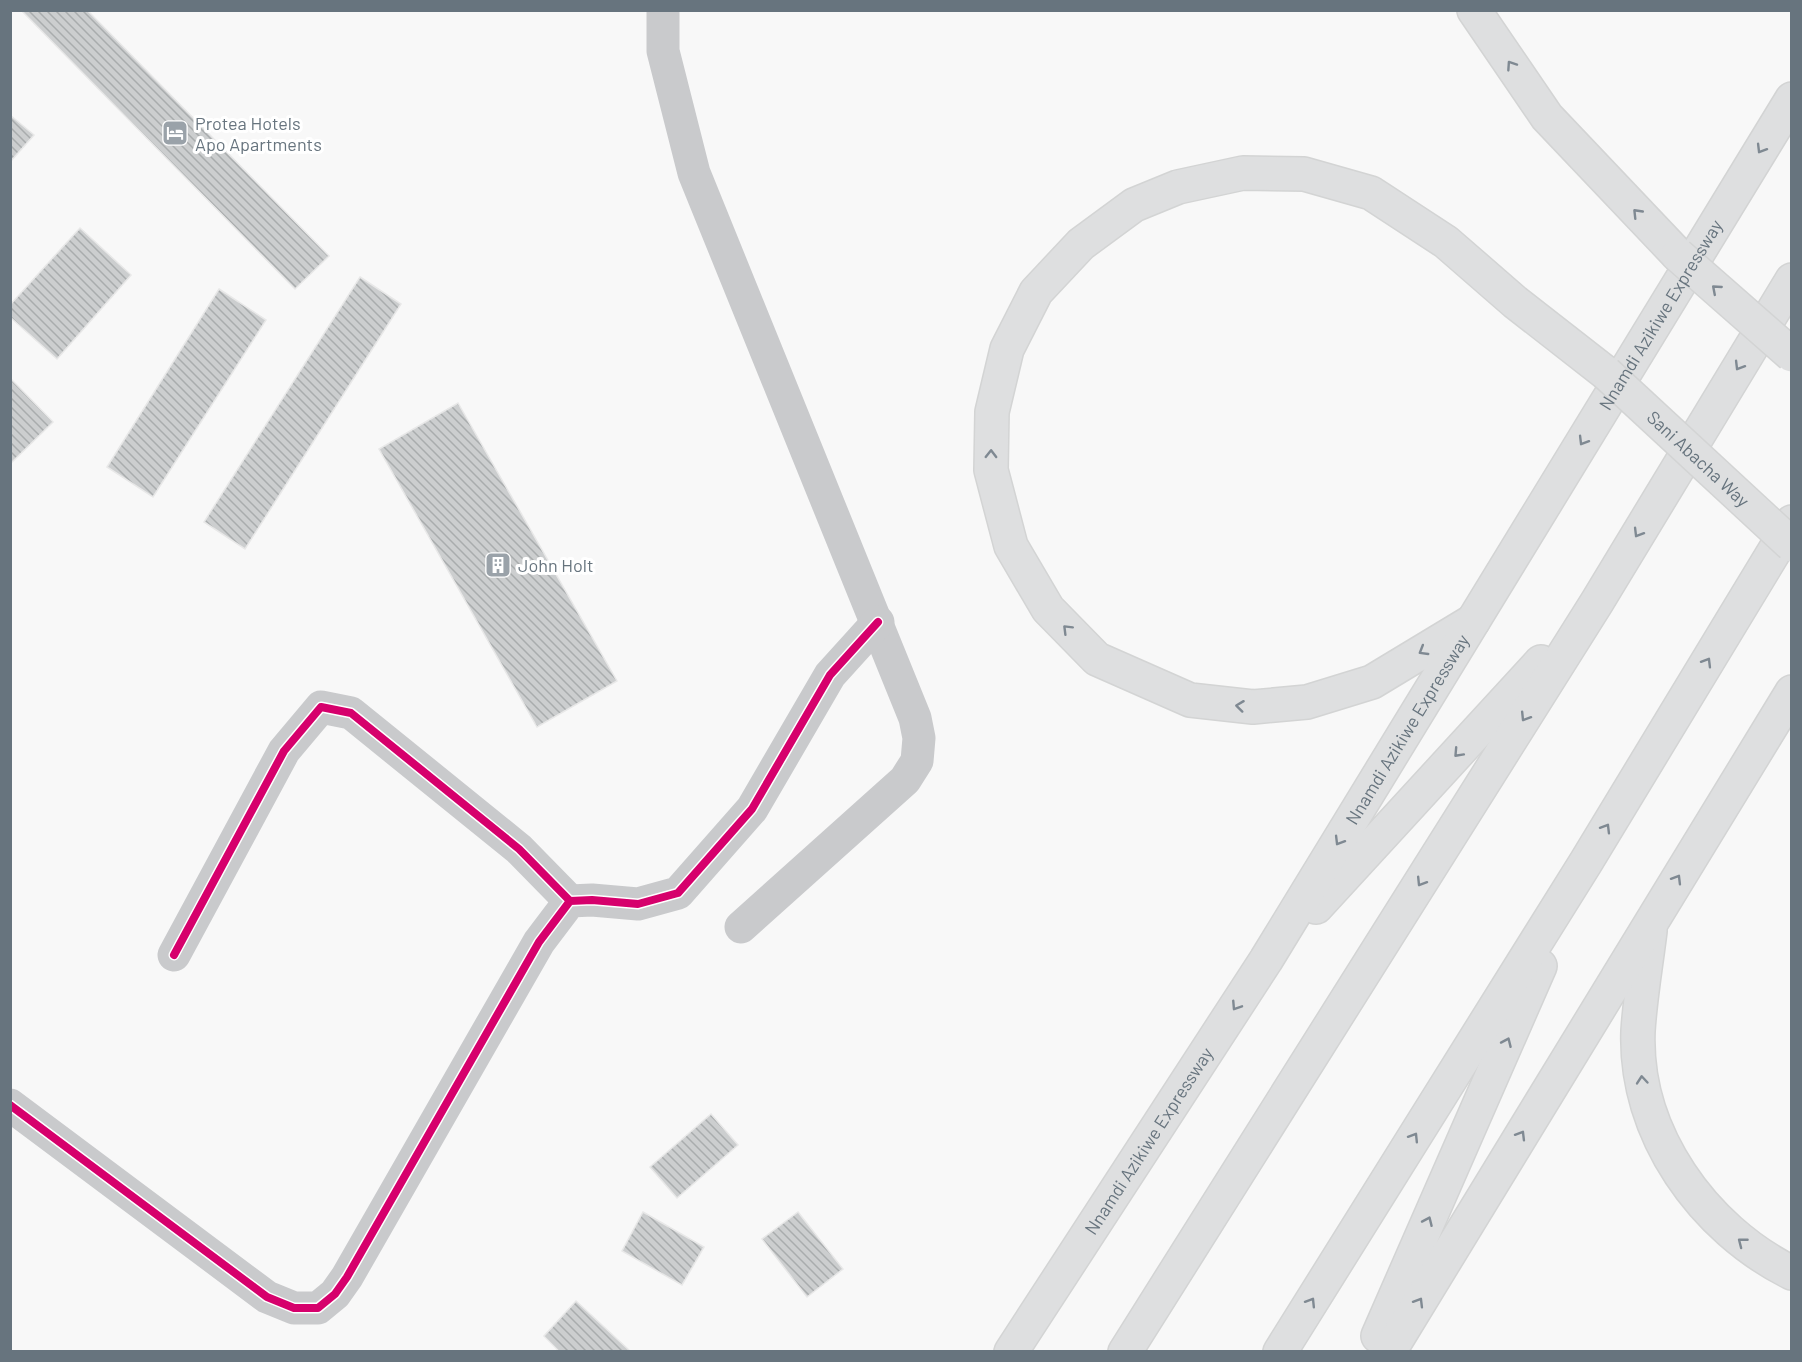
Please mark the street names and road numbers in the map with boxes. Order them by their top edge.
street label: Nnamdi Azikiwe Expressway [1594,215,1727,414]
street label: Sani Abacha Way [1643,406,1754,511]
street label: Nnamdi Azikiwe Expressway [1340,630,1473,828]
street label: Nnamdi Azikiwe Expressway [1079,1043,1217,1239]

